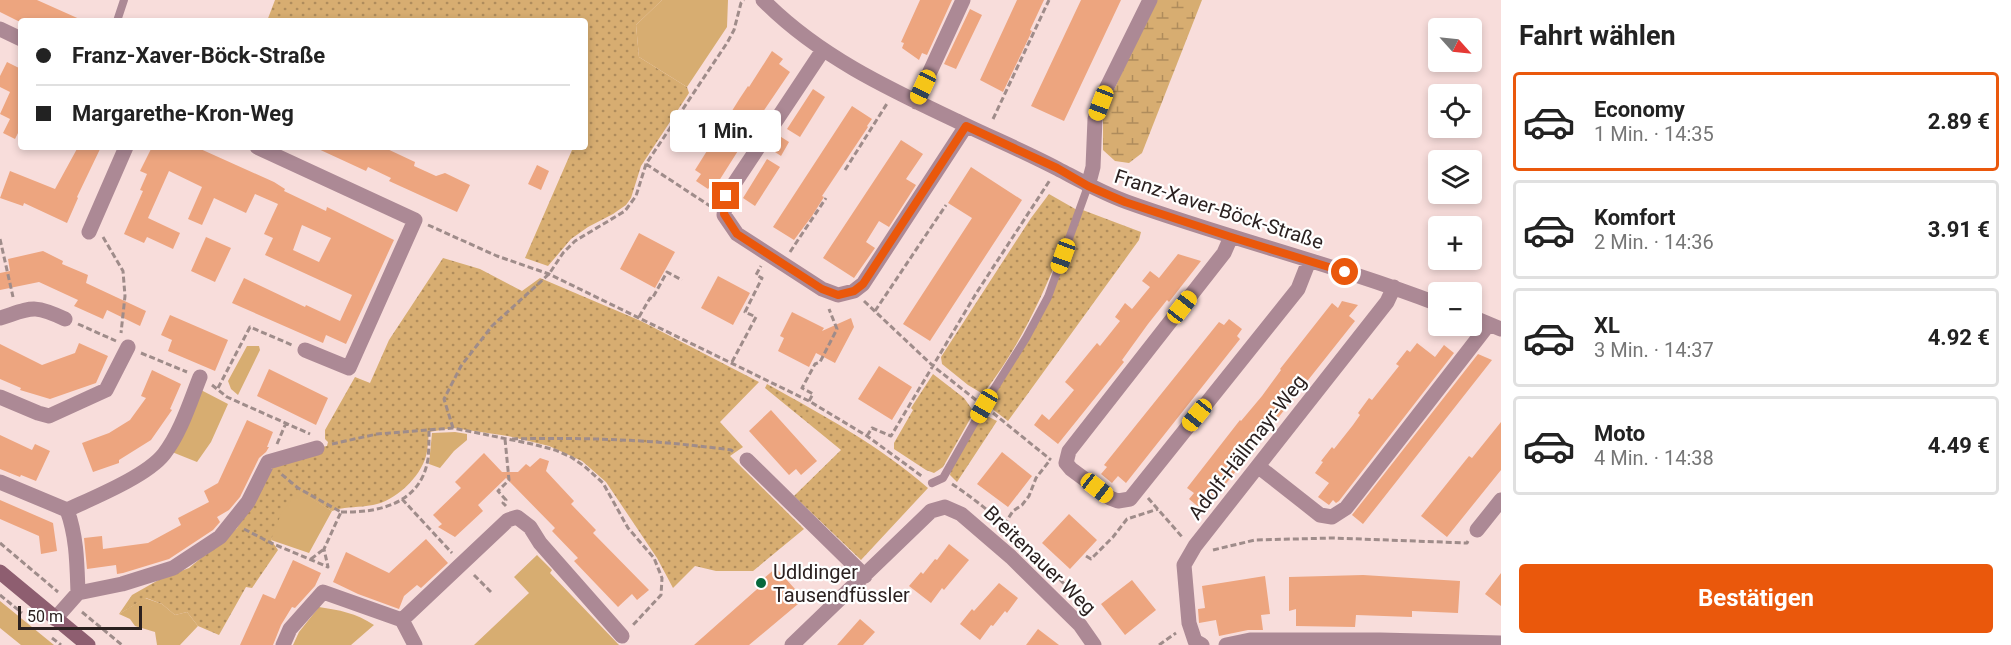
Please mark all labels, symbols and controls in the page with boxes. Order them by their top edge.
north arrow [1428,18,1482,72]
map controls [1428,18,1482,336]
text: Fahrt wählen [1519,20,1676,52]
text: Franz-Xaver-Böck-Straße [72,43,325,68]
car [907,67,939,107]
car [1086,83,1116,123]
button: locate [1428,84,1482,138]
icon: car [1522,95,1576,149]
text: Economy [1594,97,1685,122]
text: Margarethe-Kron-Weg [72,101,294,126]
callout: 1 Min. [670,109,782,151]
text: 2.89 € [1928,109,1990,134]
text: 1 Min. [697,119,754,143]
text: 1 Min. · 14:35 [1594,122,1714,146]
button: layers [1428,150,1482,204]
street label: Franz-Xaver-Böck-Straße [1111,164,1327,254]
route end [712,182,739,209]
icon: car [1522,203,1576,257]
text: Komfort [1594,205,1676,230]
button: + [1428,216,1482,270]
text: 3.91 € [1928,217,1990,242]
text: 2 Min. · 14:36 [1594,230,1714,254]
car [1048,236,1078,276]
route start [1331,258,1358,285]
button: − [1428,282,1482,336]
car [1164,287,1200,327]
icon: car [1522,311,1576,365]
text: XL [1594,313,1620,338]
text: 4.92 € [1928,325,1990,350]
text: 3 Min. · 14:37 [1594,338,1714,362]
street label: Adolf-Hällmayr-Weg [1183,370,1311,524]
car [967,386,1001,426]
car [1179,395,1215,435]
icon: car [1522,419,1576,473]
text: Moto [1594,421,1645,446]
text: 4.49 € [1928,433,1990,458]
text: 4 Min. · 14:38 [1594,446,1714,470]
car [1077,470,1117,506]
street label: Breitenauer Weg [979,501,1101,619]
place label: Udldinger Tausendfüssler [773,560,910,607]
button: Bestätigen [1519,564,1993,633]
marker: Udldinger Tausendfüssler [754,576,768,590]
scale bar [18,603,142,630]
text: 50 m [27,607,63,626]

